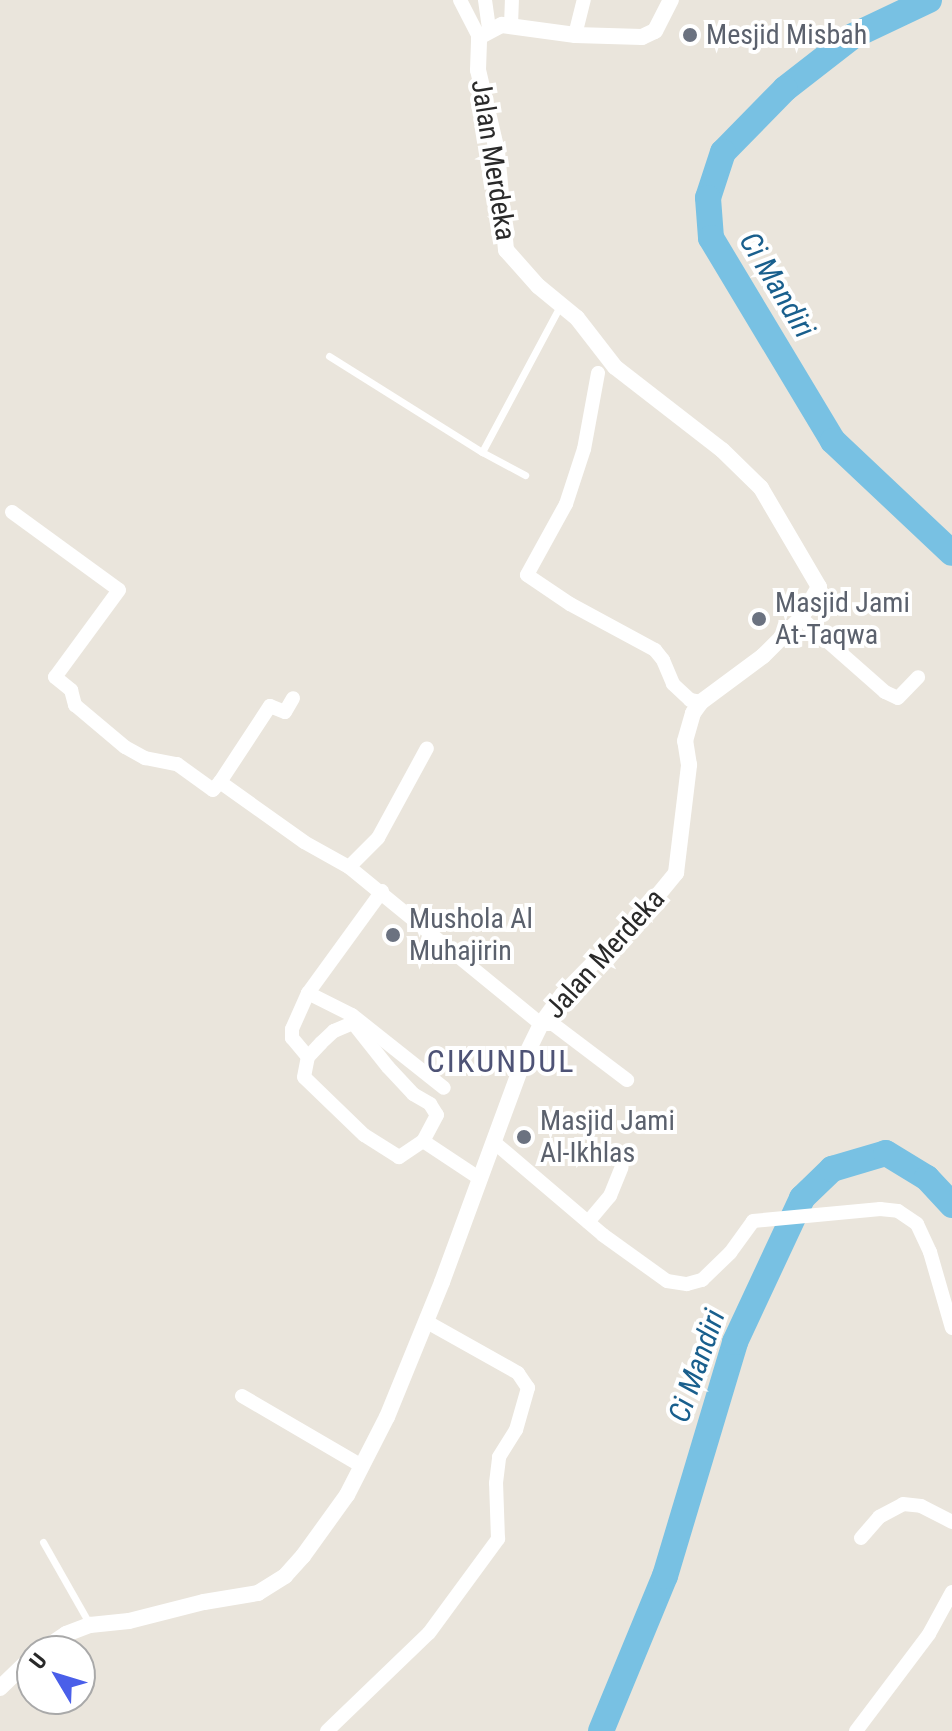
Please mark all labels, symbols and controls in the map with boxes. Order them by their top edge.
place label: Mesjid Misbah [706,18,867,52]
marker: Mesjid Misbah [681,26,699,44]
street label: Jalan Merdeka [464,77,522,243]
water label: Ci Mandiri [732,226,822,344]
place label: Masjid Jami At-Taqwa [775,586,910,652]
marker: Masjid Jami At-Taqwa [750,610,768,628]
street label: Jalan Merdeka [538,882,672,1026]
place label: Mushola Al Muhajirin [409,902,533,968]
marker: Mushola Al Muhajirin [384,926,402,944]
district label: CIKUNDUL [427,1042,575,1080]
place label: Masjid Jami Al-Ikhlas [540,1104,675,1170]
marker: Masjid Jami Al-Ikhlas [515,1128,533,1146]
water label: Ci Mandiri [661,1305,733,1427]
north arrow [16,1635,96,1715]
text: U [25,1649,52,1674]

